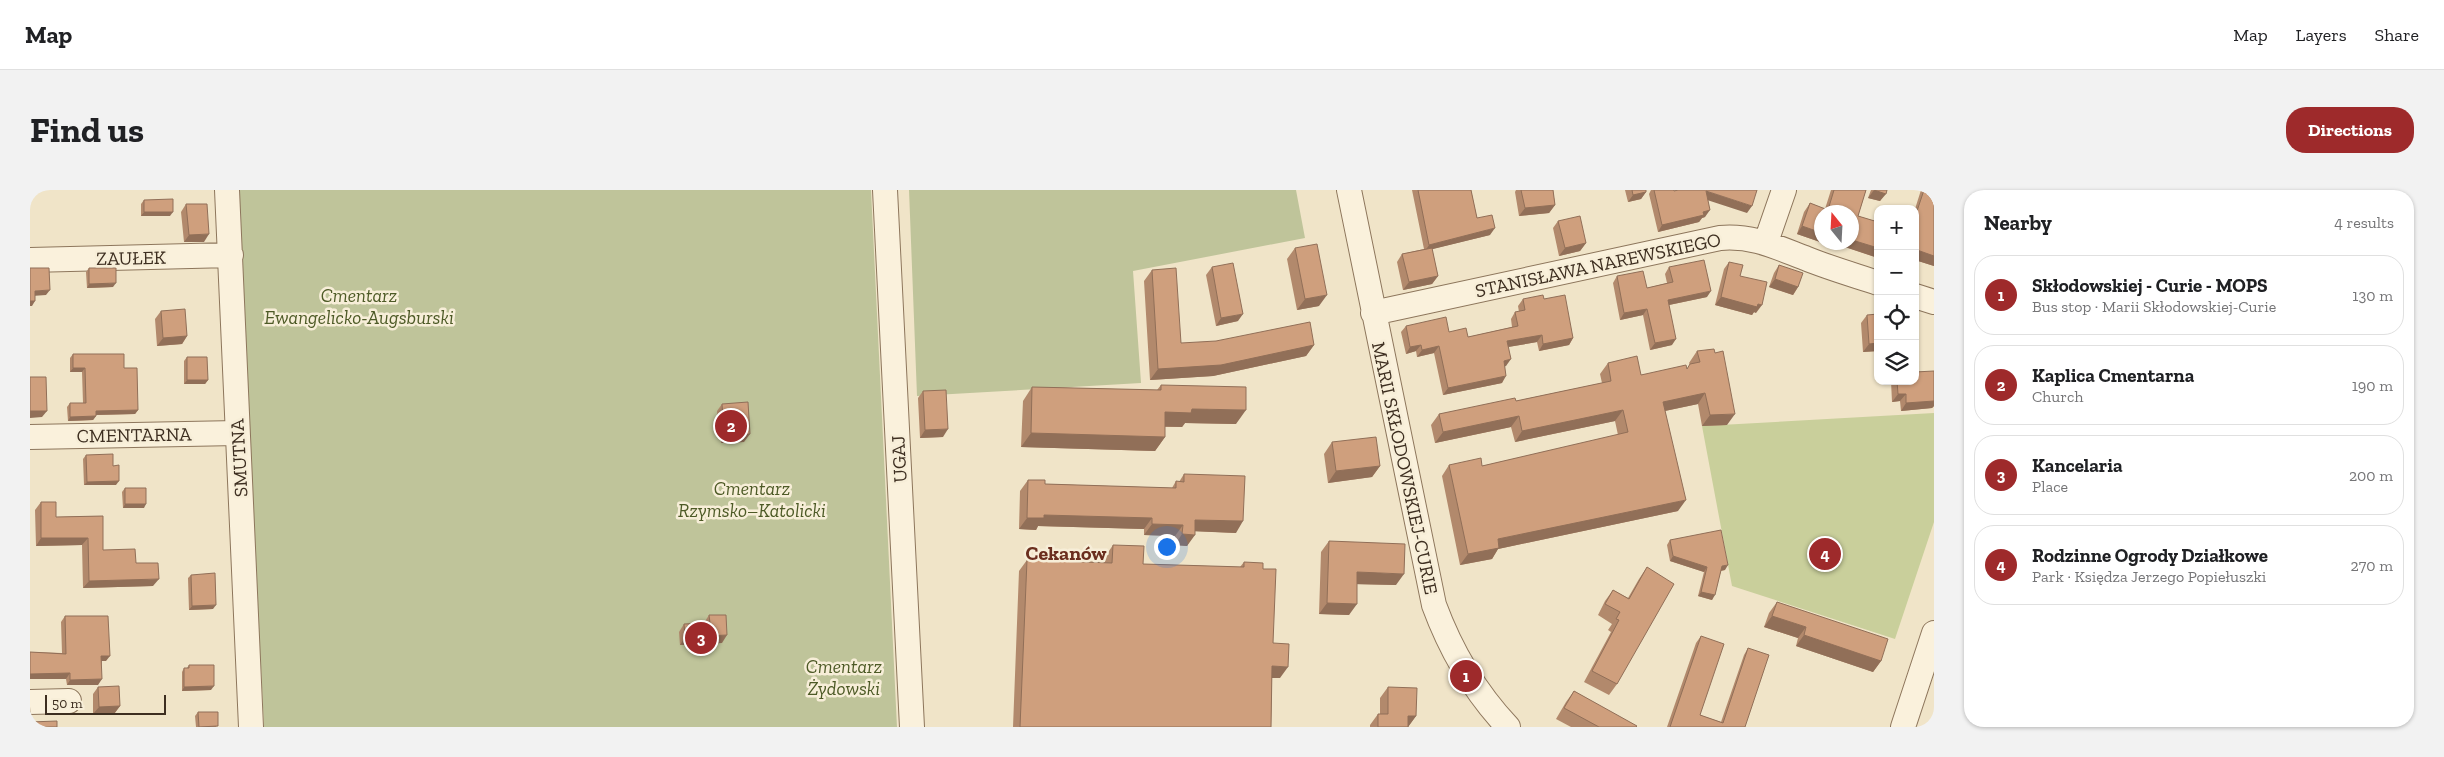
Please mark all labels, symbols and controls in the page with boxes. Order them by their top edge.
text: Map [25,20,72,49]
text: Map [2233,24,2268,46]
text: Layers [2296,24,2347,46]
text: Share [2375,24,2419,46]
button: Directions [2286,107,2414,153]
text: Find us [30,109,144,151]
north arrow [1814,205,1859,250]
map controls [1874,205,1919,385]
button: + [1874,205,1919,250]
text: Nearby [1984,210,2052,235]
text: 4 results [2334,213,2394,232]
street label: STANISŁAWA NAREWSKIEGO [1473,228,1723,302]
street label: ZAUŁEK [96,246,167,270]
button: − [1874,250,1919,295]
text: Skłodowskiej - Curie - MOPS [2032,274,2268,297]
park label: Cmentarz Ewangelicko-Augsburski [264,284,454,329]
text: 1 [1998,286,2004,305]
text: 130 m [2352,286,2393,305]
button: locate [1874,295,1919,340]
text: Bus stop · Marii Skłodowskiej-Curie [2032,297,2276,316]
street label: MARII SKŁODOWSKIEJ-CURIE [1367,340,1443,596]
button: layers [1874,340,1919,385]
text: Kaplica Cmentarna [2032,364,2194,387]
text: 2 [1997,376,2005,395]
text: 190 m [2352,376,2393,395]
text: Church [2032,387,2083,406]
pin: 2 [715,407,747,445]
street label: SMUTNA [225,418,253,498]
street label: CMENTARNA [76,422,192,448]
street label: UGAJ [886,435,912,483]
text: Kancelaria [2032,454,2123,477]
text: 3 [1997,466,2005,485]
text: 200 m [2349,466,2393,485]
park label: Cmentarz Rzymsko–Katolicki [678,477,826,522]
text: Place [2032,477,2068,496]
your location [1154,534,1180,560]
pin: 4 [1809,535,1841,573]
district label: Cekanów [1026,541,1107,565]
text: Rodzinne Ogrody Działkowe [2032,544,2268,567]
text: 4 [1996,556,2006,575]
text: 270 m [2351,556,2393,575]
text: Park · Księdza Jerzego Popiełuszki [2032,567,2266,586]
pin: 3 [685,619,717,657]
park label: Cmentarz Żydowski [806,655,882,700]
pin: 1 [1450,657,1482,695]
scale bar [45,692,166,715]
text: 50 m [52,695,83,712]

